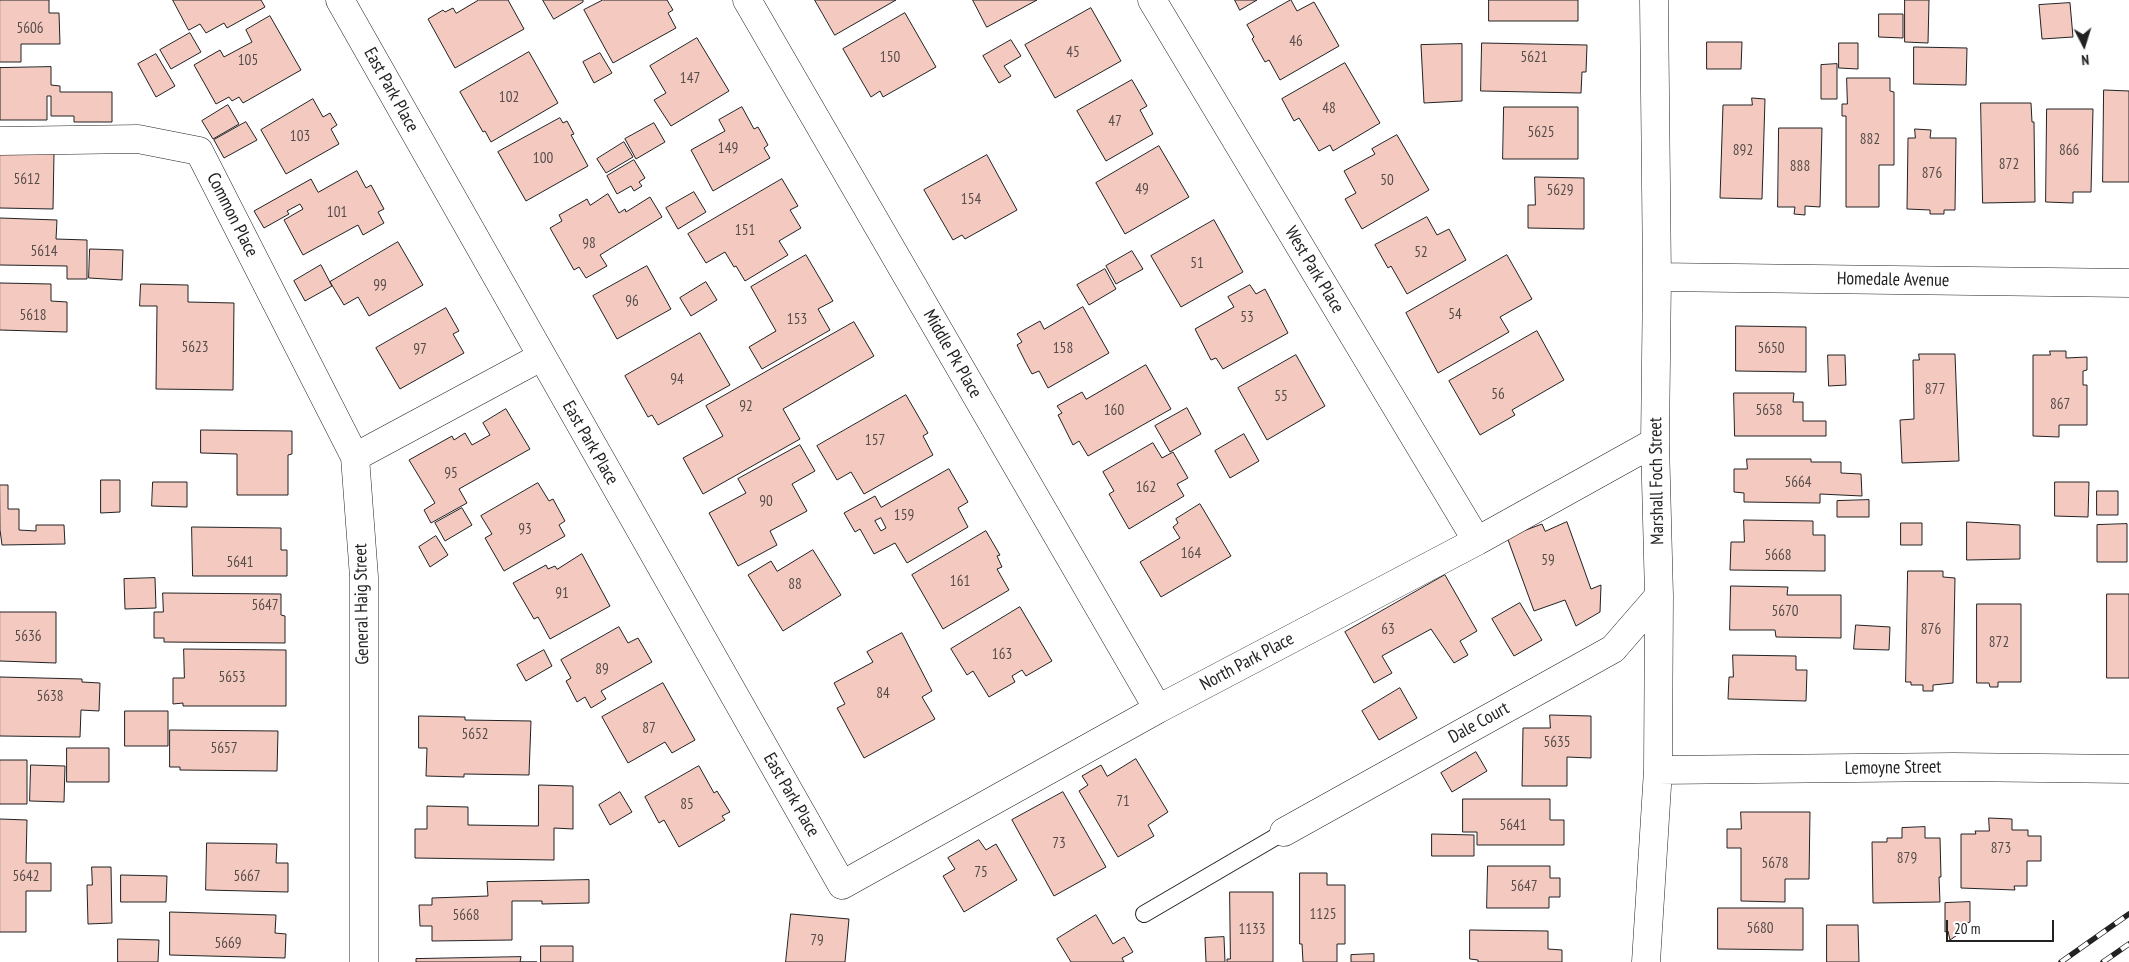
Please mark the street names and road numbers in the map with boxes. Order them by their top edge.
street label: East Park Place [359,44,423,136]
street label: Common Place [202,169,262,261]
street label: West Park Place [1280,223,1348,317]
street label: Homedale Avenue [1837,268,1949,292]
street label: Middle Pk Place [918,306,986,402]
street label: East Park Place [557,397,623,489]
street label: Marshall Foch Street [1645,417,1669,545]
street label: General Haig Street [350,543,374,665]
street label: North Park Place [1196,628,1298,696]
street label: Dale Court [1445,698,1513,748]
street label: East Park Place [758,749,824,841]
street label: Lemoyne Street [1845,756,1941,780]

